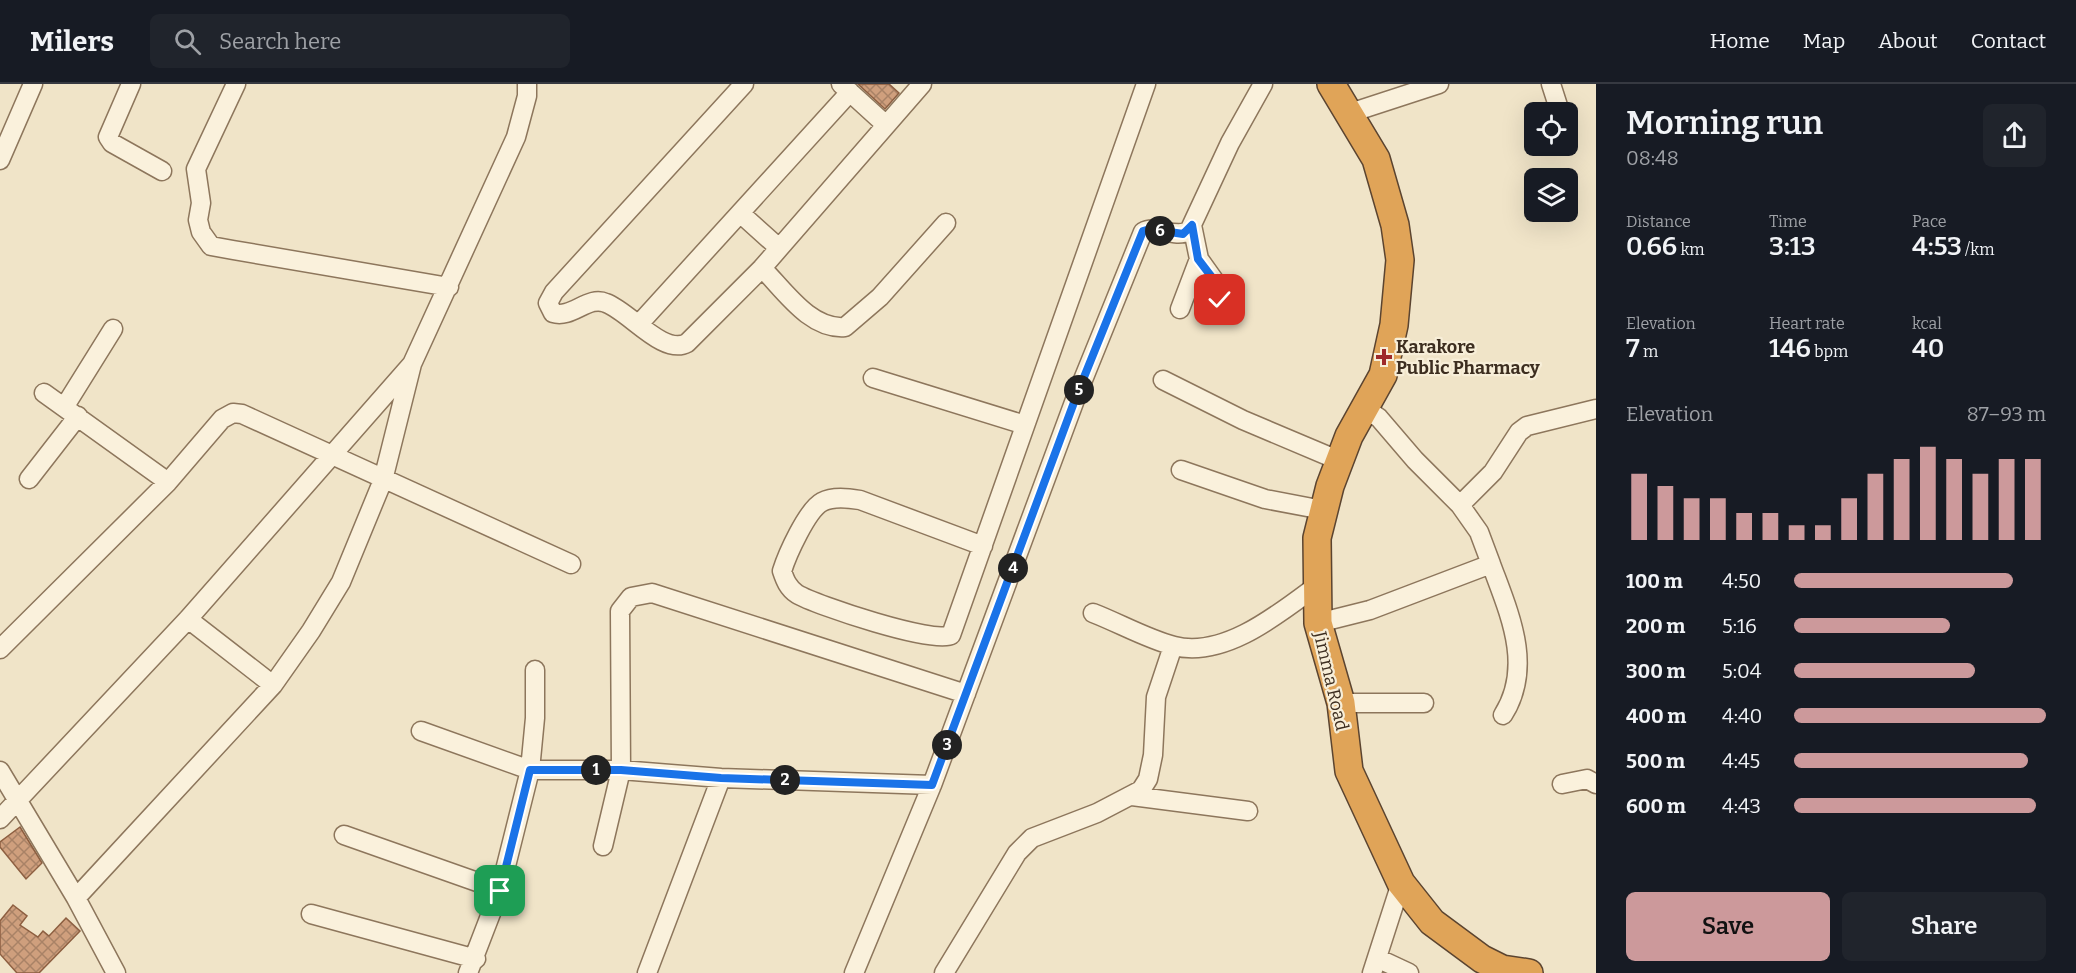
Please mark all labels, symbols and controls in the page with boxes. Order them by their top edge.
search box [150,14,570,68]
text: Milers [30,25,114,58]
icon: search [171,25,204,58]
text: Search here [219,28,341,55]
text: Home [1710,28,1770,54]
text: Map [1803,28,1845,54]
text: About [1878,28,1938,54]
text: Contact [1971,28,2046,54]
map controls [1524,102,1578,222]
button: locate [1524,102,1578,156]
text: Morning run [1626,103,1823,143]
button: share [1983,104,2046,167]
text: 08:48 [1626,146,1679,170]
button: layers [1524,168,1578,222]
text: Distance [1626,212,1691,231]
text: Time [1769,212,1807,231]
text: Pace [1912,212,1947,231]
pin: 6 [1145,216,1175,246]
text: 6 [1155,221,1165,240]
text: 0.66 [1626,231,1677,262]
text: 3:13 [1769,231,1816,262]
text: 4:53 [1912,231,1962,262]
text: km [1677,240,1705,259]
text: /km [1962,240,1994,259]
pin [1194,274,1245,325]
icon: check [1203,283,1236,316]
text: Elevation [1626,314,1696,333]
text: Heart rate [1769,314,1845,333]
text: kcal [1912,314,1942,333]
text: 7 [1626,333,1640,364]
text: 146 [1769,333,1811,364]
text: 40 [1912,333,1944,364]
place label: Karakore Public Pharmacy [1396,336,1541,379]
text: m [1640,342,1658,361]
text: bpm [1811,342,1848,361]
marker: Karakore Public Pharmacy [1377,350,1391,364]
pin: 5 [1064,375,1094,405]
text: 5 [1075,380,1083,399]
text: Elevation [1626,402,1713,426]
text: 87–93 m [1967,402,2046,426]
pin: 4 [998,553,1028,583]
text: 4 [1008,558,1018,577]
text: 100 m [1626,569,1683,593]
text: 4:50 [1722,569,1761,593]
text: 200 m [1626,614,1685,638]
text: 5:16 [1722,614,1757,638]
street label: Jimma Road [1309,628,1353,733]
text: 300 m [1626,659,1686,683]
text: 5:04 [1722,659,1761,683]
text: 400 m [1626,704,1686,728]
text: 4:40 [1722,704,1762,728]
pin: 3 [932,730,962,760]
text: 3 [942,735,952,754]
text: 500 m [1626,749,1685,773]
text: 4:45 [1722,749,1760,773]
pin: 1 [581,755,611,785]
text: 1 [593,760,599,779]
pin: 2 [770,765,800,795]
text: 2 [780,770,790,789]
text: 600 m [1626,794,1686,818]
text: 4:43 [1722,794,1761,818]
pin [474,865,525,916]
icon: arrive [483,874,516,907]
button: Save [1626,892,1830,961]
button: Share [1842,892,2046,961]

